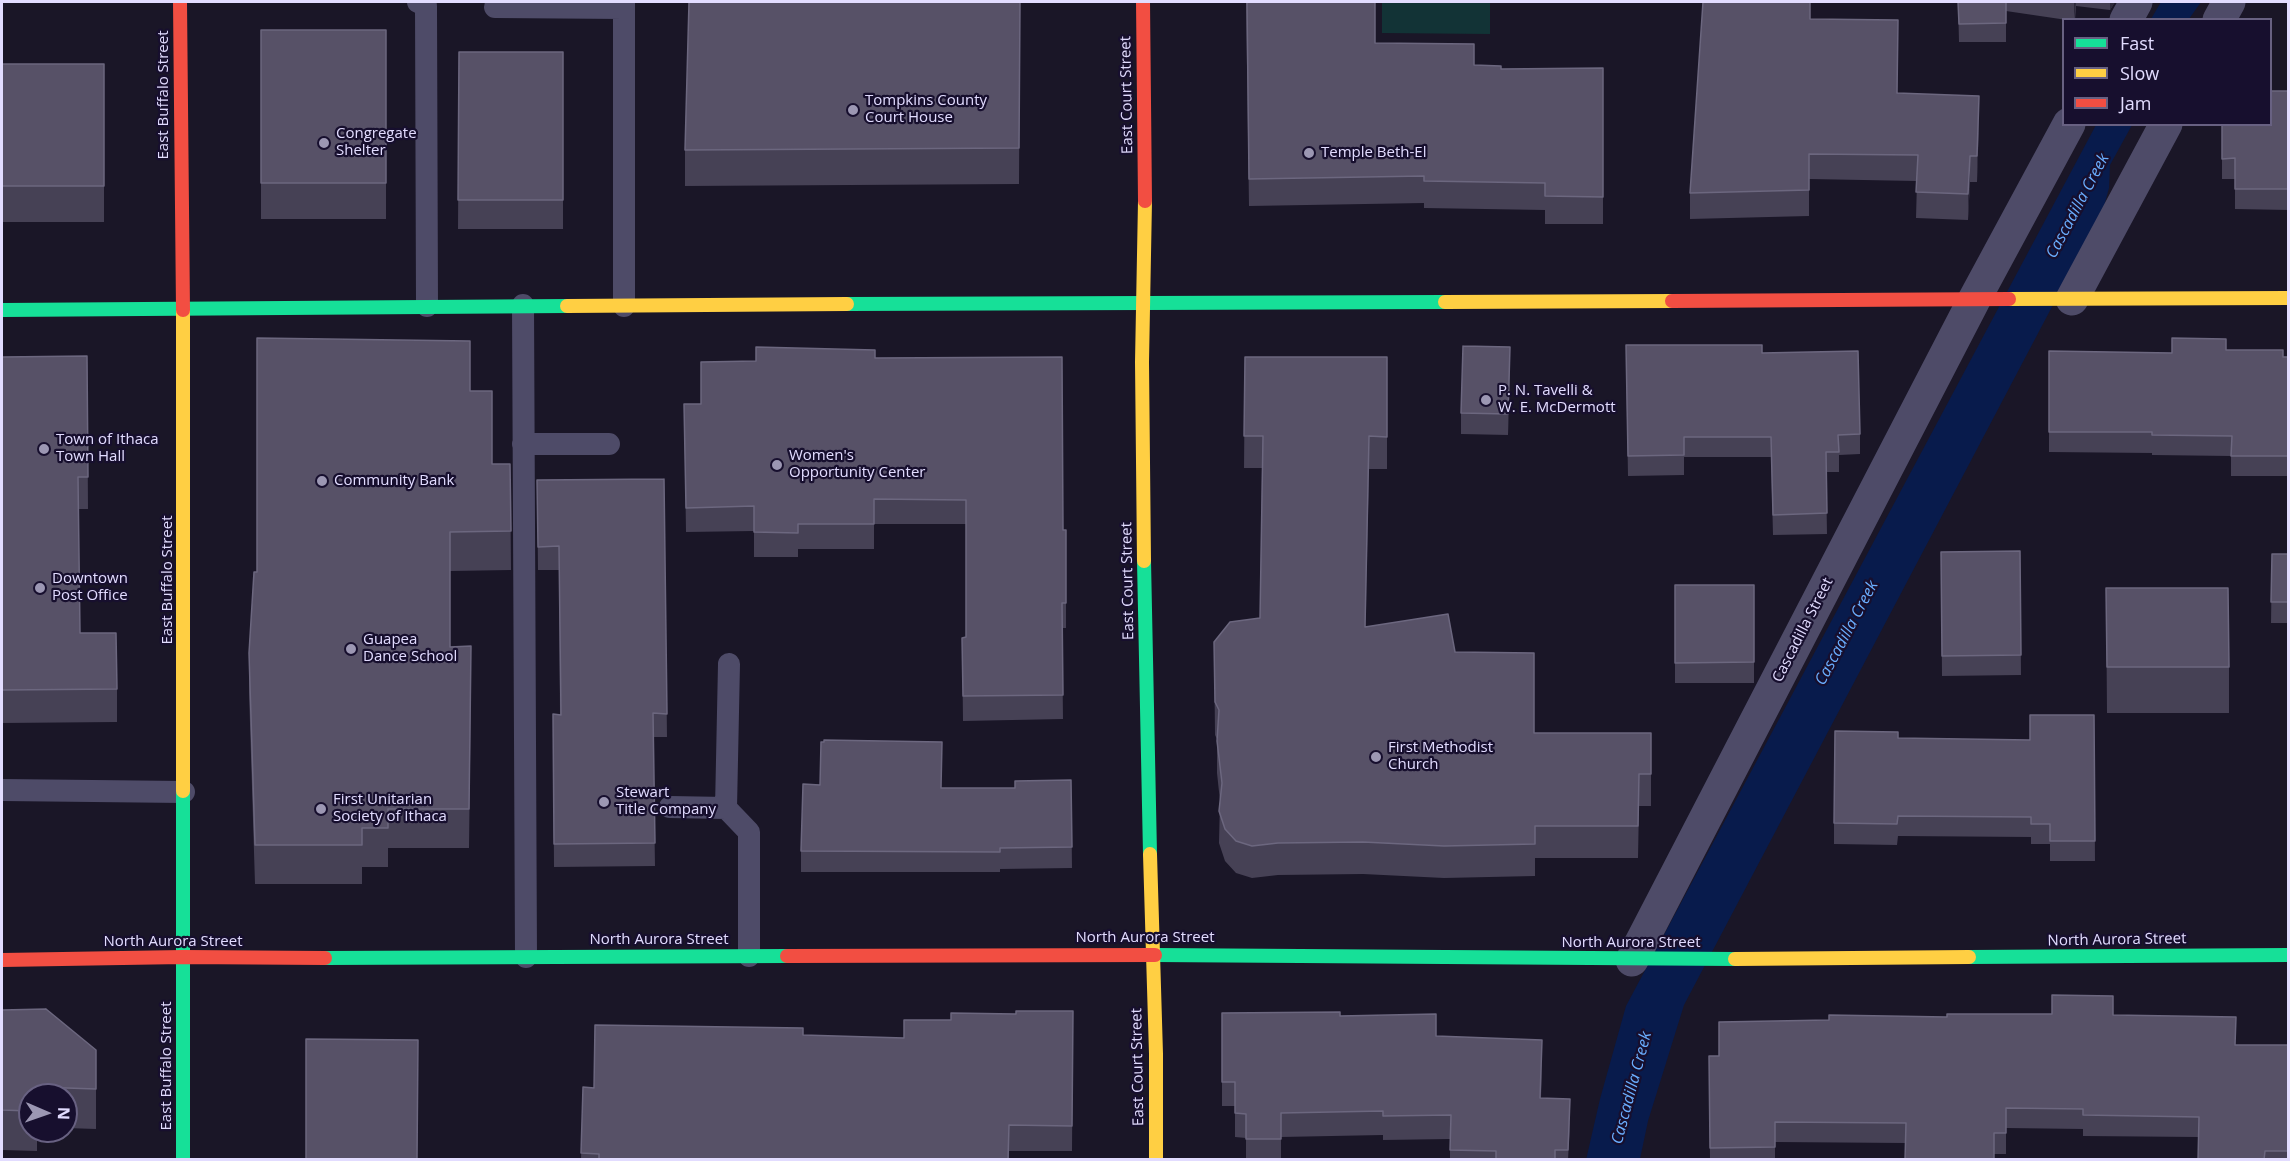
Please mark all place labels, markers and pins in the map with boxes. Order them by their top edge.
place label: Tompkins County Court House [865,92,987,127]
marker: Tompkins County Court House [846,103,860,117]
place label: Congregate Shelter [336,125,417,160]
marker: Congregate Shelter [317,136,331,150]
place label: Temple Beth-El [1321,144,1426,162]
marker: Temple Beth-El [1302,146,1316,160]
place label: P. N. Tavelli & W. E. McDermott [1498,382,1616,417]
marker: P. N. Tavelli & W. E. McDermott [1479,393,1493,407]
place label: Town of Ithaca Town Hall [56,431,159,466]
marker: Town of Ithaca Town Hall [37,442,51,456]
place label: Women's Opportunity Center [789,447,925,482]
marker: Women's Opportunity Center [770,458,784,472]
place label: Community Bank [334,472,454,490]
marker: Community Bank [315,474,329,488]
place label: Downtown Post Office [52,570,128,605]
marker: Downtown Post Office [33,581,47,595]
place label: Guapea Dance School [363,631,457,666]
marker: Guapea Dance School [344,642,358,656]
place label: First Methodist Church [1388,739,1493,774]
marker: First Methodist Church [1369,750,1383,764]
place label: Stewart Title Company [616,784,716,819]
place label: First Unitarian Society of Ithaca [333,791,447,826]
marker: Stewart Title Company [597,795,611,809]
marker: First Unitarian Society of Ithaca [314,802,328,816]

